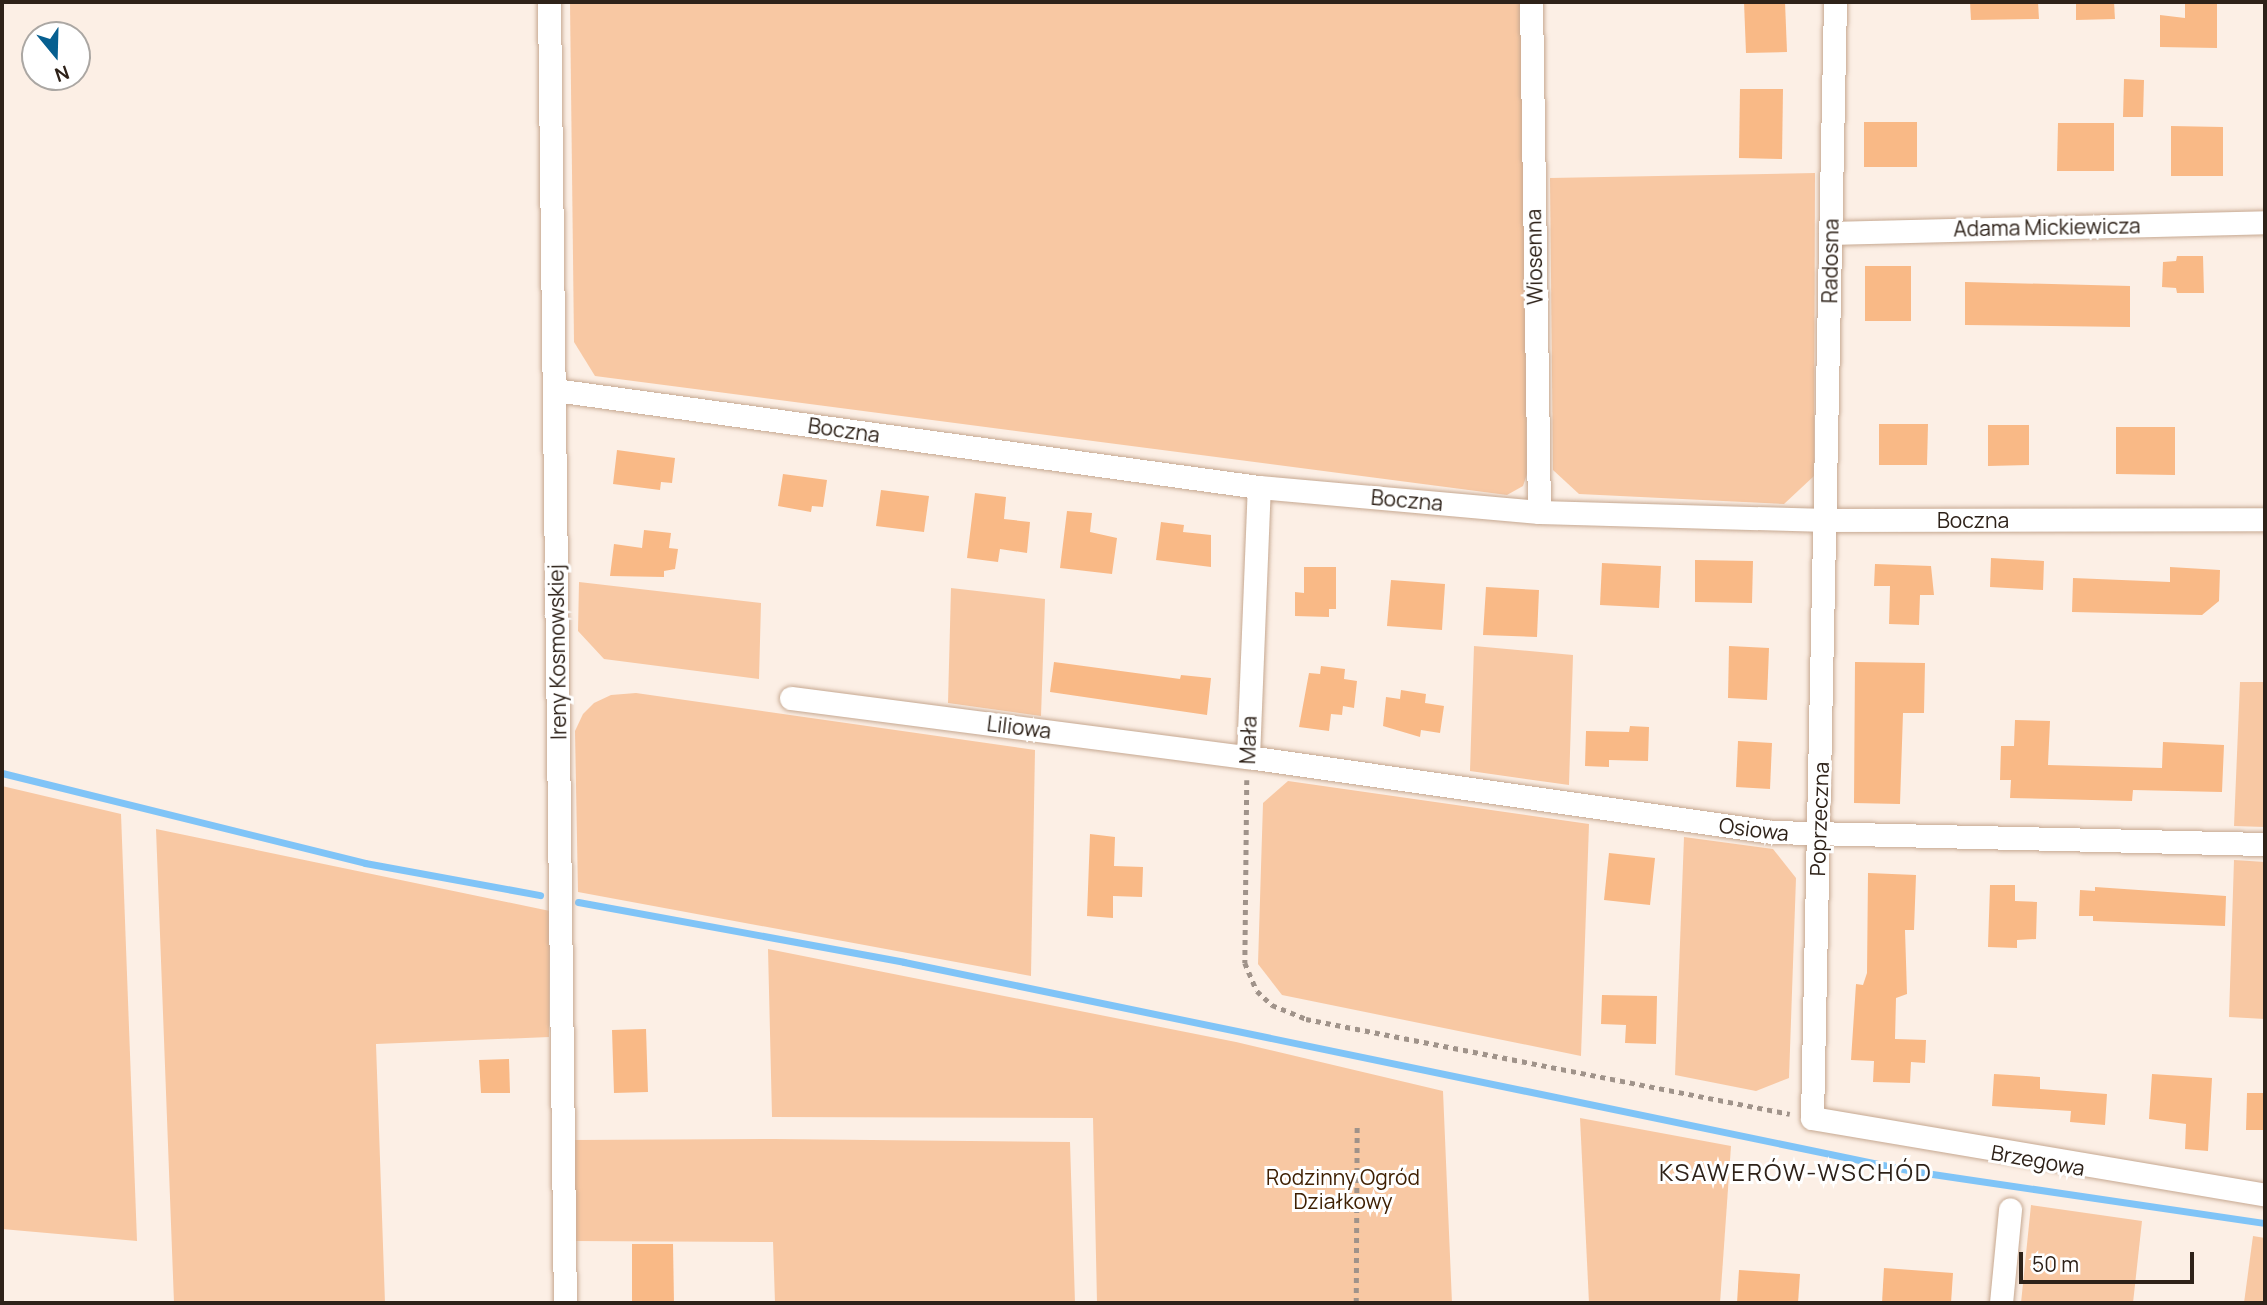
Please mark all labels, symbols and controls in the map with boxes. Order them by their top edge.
north arrow [21,21,91,91]
text: N [51,59,73,88]
street label: Wiosenna [1521,209,1547,305]
street label: Adama Mickiewicza [1953,213,2141,241]
street label: Radosna [1817,218,1843,304]
street label: Boczna [807,413,881,447]
street label: Boczna [1370,484,1444,516]
street label: Boczna [1937,507,2009,533]
street label: Ireny Kosmowskiej [543,564,571,740]
street label: Liliowa [985,711,1053,743]
street label: Mała [1235,715,1261,765]
street label: Poprzeczna [1804,761,1834,877]
street label: Osiowa [1718,812,1790,846]
street label: Brzegowa [1989,1139,2087,1181]
district label: KSAWERÓW-WSCHÓD [1660,1158,1932,1186]
park label: Rodzinny Ogród Działkowy [1266,1164,1420,1214]
scale bar [2022,1238,2197,1282]
text: 50 m [2032,1250,2079,1278]

